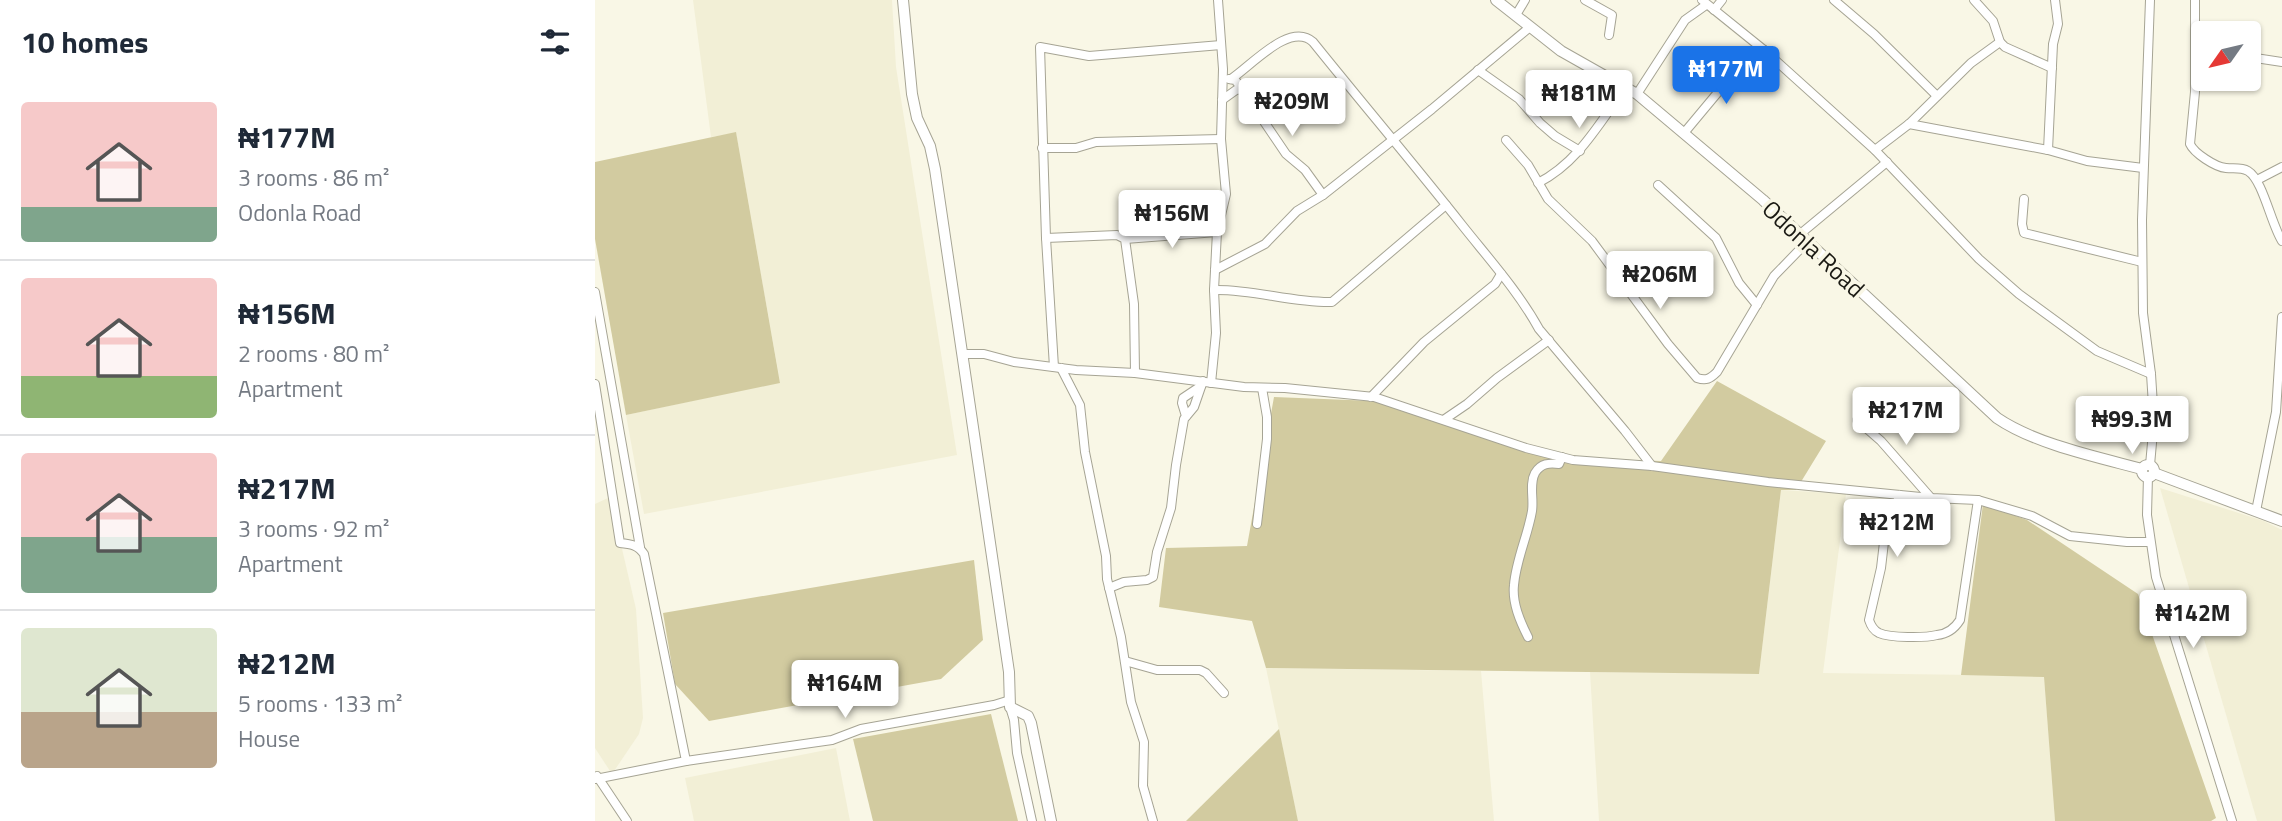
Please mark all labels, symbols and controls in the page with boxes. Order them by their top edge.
text: 10 homes [21,19,148,65]
north arrow [2191,21,2261,91]
map controls [2191,21,2261,91]
icon: filters [536,23,574,61]
pin: ₦177M [1677,46,1775,106]
text: ₦177M [1689,51,1763,86]
pin: ₦181M [1530,71,1628,130]
text: ₦181M [1542,75,1616,110]
pin: ₦209M [1243,78,1341,138]
text: ₦209M [1255,83,1329,118]
text: ₦177M [238,114,336,160]
icon: home [77,130,161,214]
text: 3 rooms · 86 m² [238,160,389,195]
pin: ₦156M [1123,190,1221,250]
street label: Odonla Road [1754,191,1873,305]
text: Odonla Road [238,195,362,230]
text: ₦156M [1135,195,1209,230]
pin: ₦206M [1611,252,1709,311]
text: ₦206M [1623,256,1697,291]
text: ₦156M [238,290,336,336]
icon: home [77,306,161,390]
text: 2 rooms · 80 m² [238,336,389,371]
text: Apartment [238,371,343,406]
pin: ₦217M [1857,388,1955,447]
text: ₦217M [1869,392,1943,427]
pin: ₦99.3M [2075,396,2189,456]
text: ₦99.3M [2092,401,2172,436]
text: ₦217M [238,465,336,511]
icon: home [77,481,161,565]
pin: ₦212M [1848,500,1946,559]
text: ₦212M [1860,504,1934,539]
text: 3 rooms · 92 m² [238,511,389,546]
text: Apartment [238,546,343,581]
pin: ₦142M [2144,590,2242,650]
text: ₦142M [2156,595,2230,630]
text: ₦212M [238,640,336,686]
icon: home [77,656,161,740]
pin: ₦164M [796,660,894,720]
text: ₦164M [808,665,882,700]
text: 5 rooms · 133 m² [238,686,402,721]
text: House [238,721,300,756]

